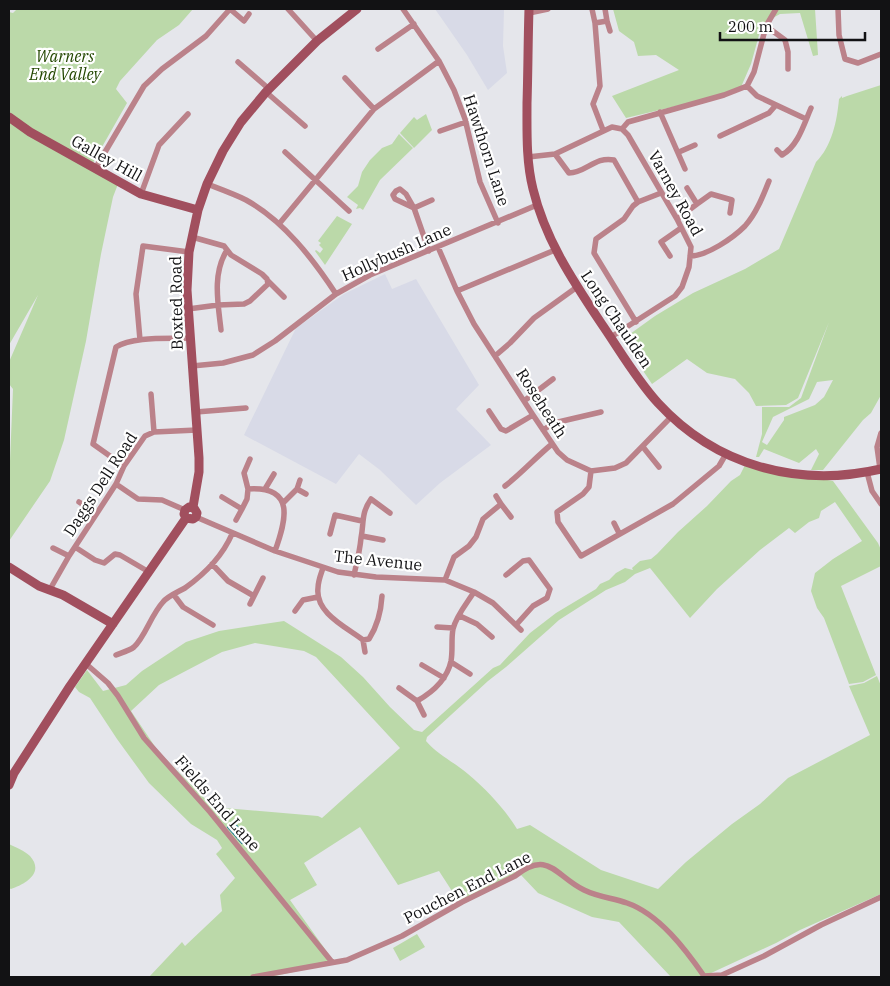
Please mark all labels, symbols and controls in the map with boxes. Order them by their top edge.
scale bar [720,10,865,42]
text: 200 m [728,17,773,36]
park label: Warners End Valley [28,46,103,84]
street label: Hawthorn Lane [460,92,514,208]
street label: Galley Hill [68,130,146,186]
street label: Varney Road [644,147,708,239]
street label: Hollybush Lane [338,219,454,285]
street label: Boxted Road [165,255,187,350]
street label: Long Chaulden [577,266,657,372]
street label: Roseheath [512,364,572,442]
street label: Daggs Dell Road [59,428,141,540]
street label: The Avenue [333,545,423,575]
street label: Fields End Lane [171,751,265,855]
street label: Pouchen End Lane [400,846,534,928]

